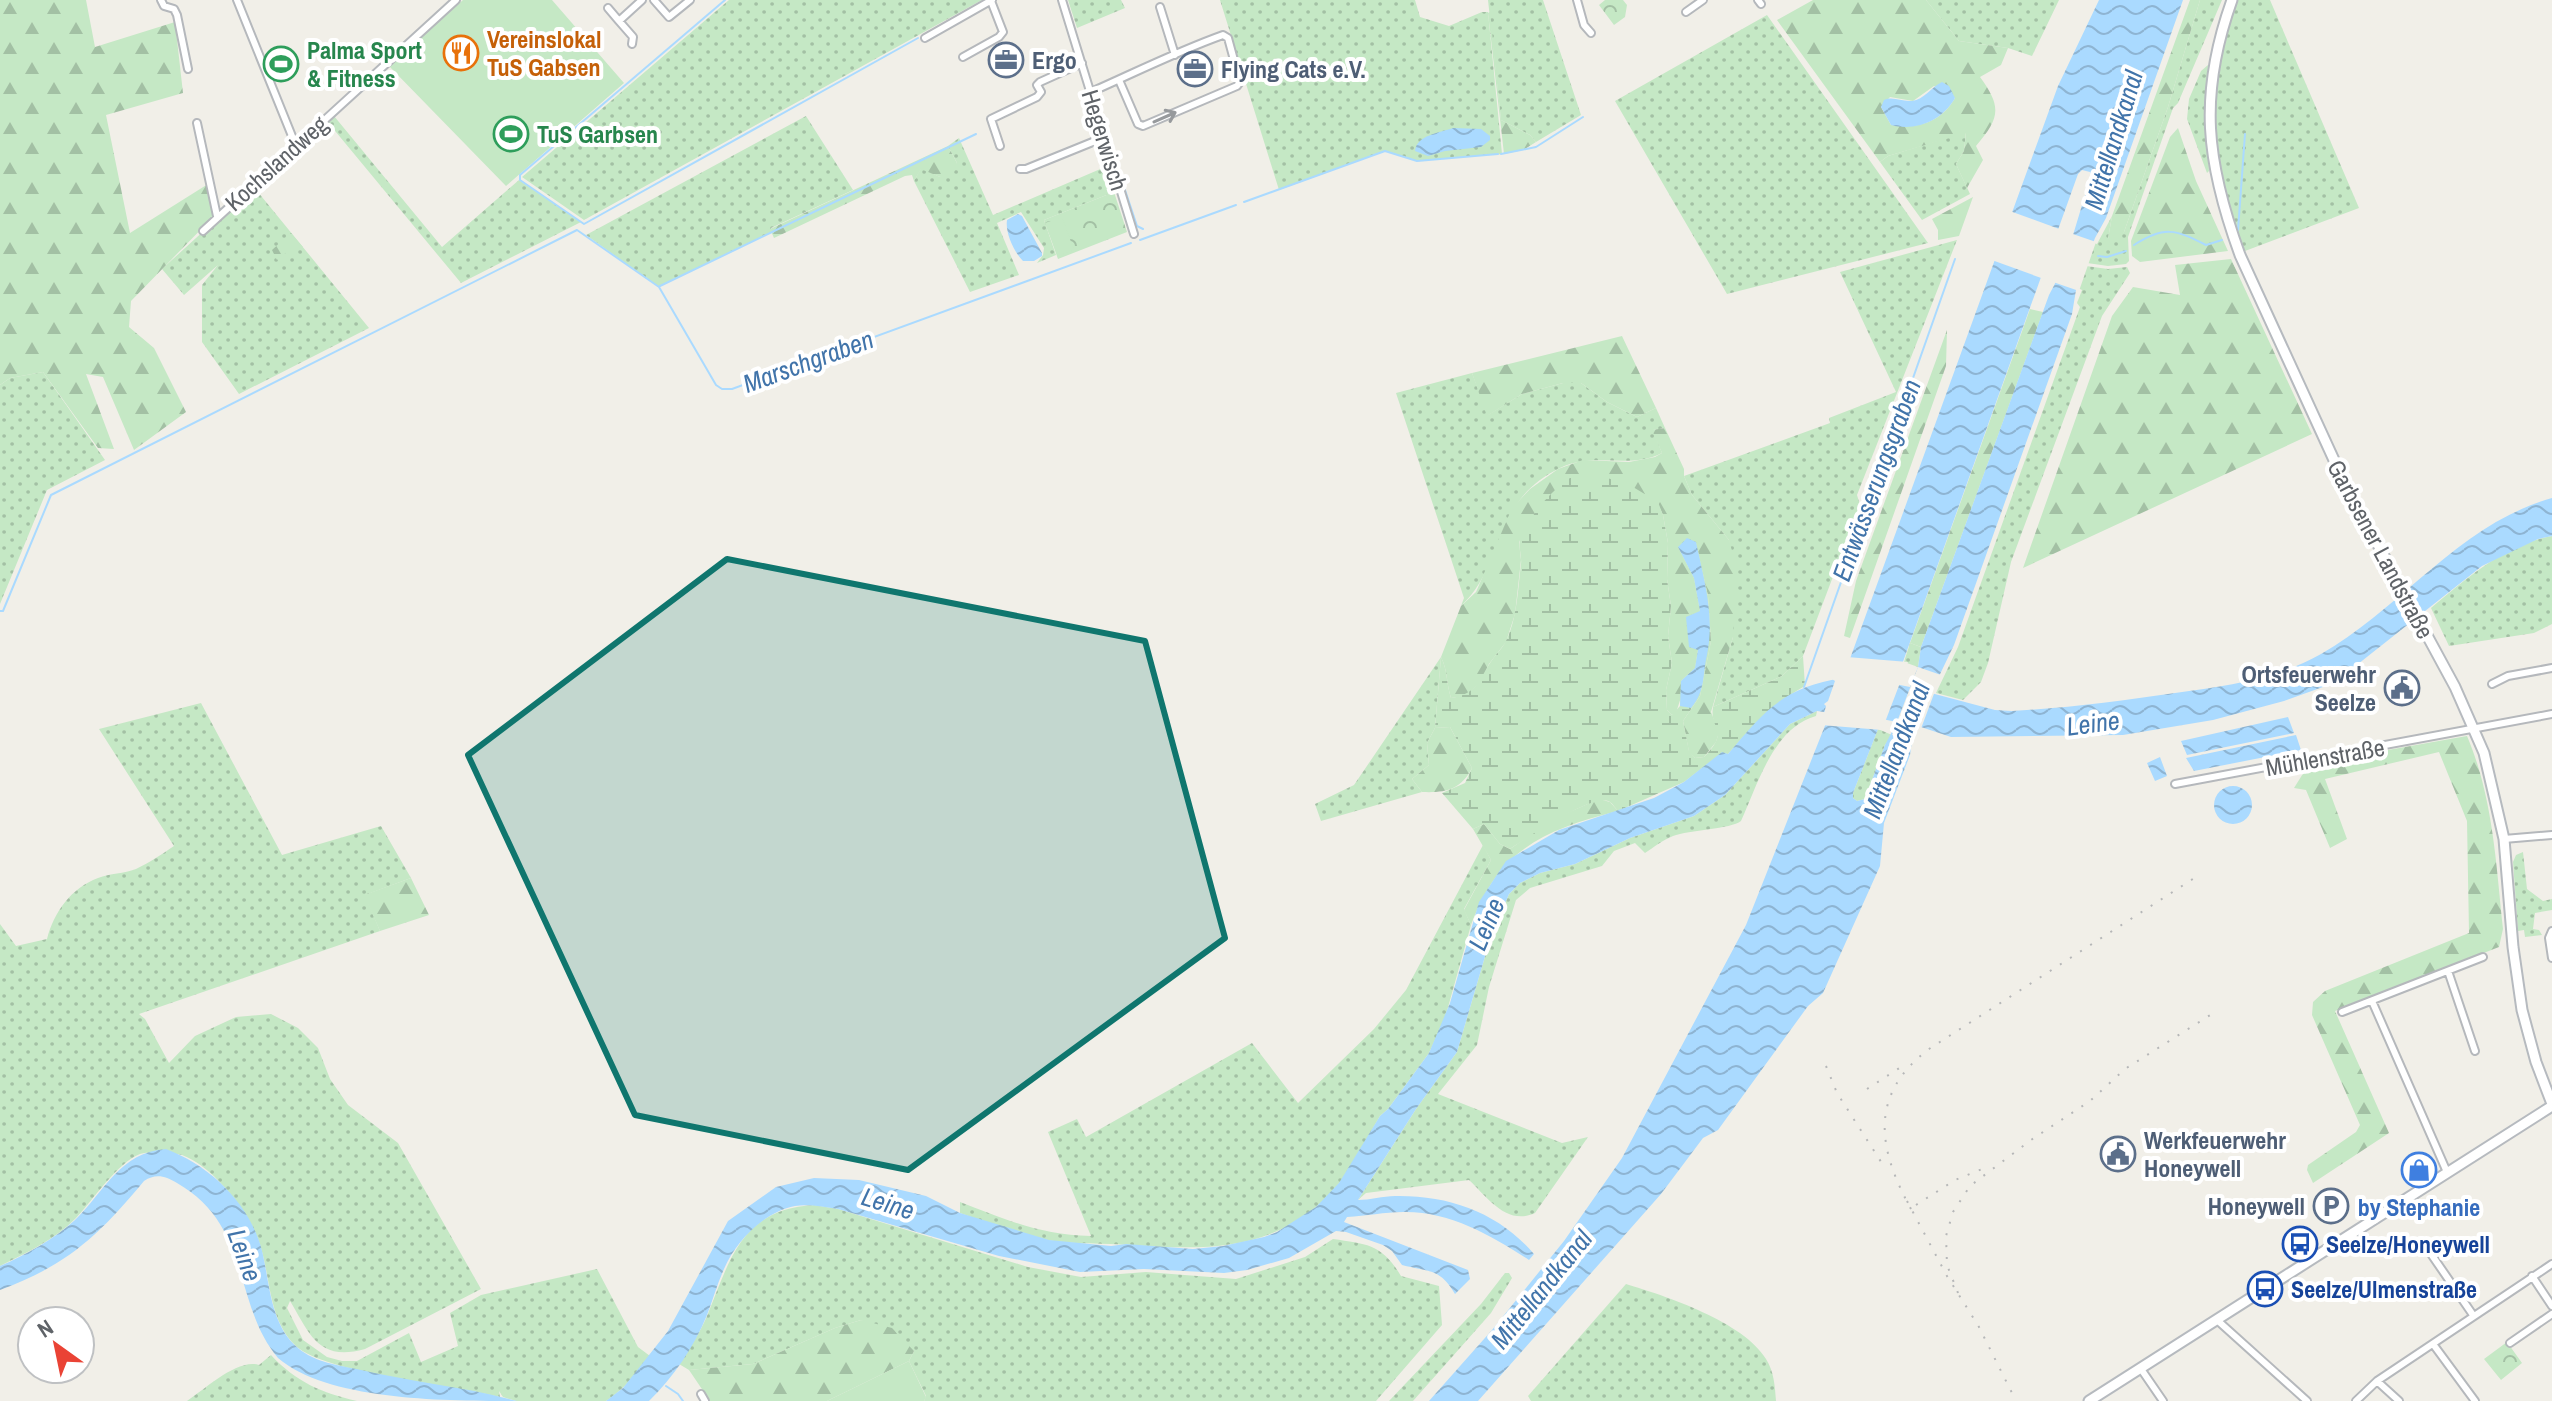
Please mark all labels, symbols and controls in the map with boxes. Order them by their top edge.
place label: Vereinslokal TuS Gabsen [487,23,602,83]
place label: Palma Sport & Fitness [307,34,422,94]
restaurant icon: Vereinslokal TuS Gabsen [442,34,480,72]
office icon: Ergo [987,41,1025,79]
place label: Ergo [1032,44,1077,76]
sports icon: Palma Sport & Fitness [262,45,300,83]
office icon: Flying Cats e.V. [1176,50,1214,88]
place label: Flying Cats e.V. [1221,53,1366,85]
water label: Mittellandkanal [2075,65,2151,214]
street label: Hegerwisch [1075,86,1135,194]
street label: Kochslandweg [218,108,334,218]
one-way arrow [1153,108,1177,123]
sports icon: TuS Garbsen [492,115,530,153]
place label: TuS Garbsen [537,118,658,150]
water label: Marschgraben [738,321,878,401]
water label: Entwässerungsgraben [1823,374,1929,586]
street label: Garbsener Landstraße [2320,454,2442,644]
place label: Ortsfeuerwehr Seelze [2241,658,2376,718]
public building icon: Ortsfeuerwehr Seelze [2383,669,2421,707]
water label: Mittellandkanal [1854,676,1938,823]
water label: Leine [2064,702,2122,744]
street label: Mühlenstraße [2263,731,2387,783]
water label: Leine [1459,893,1513,955]
place label: Werkfeuerwehr Honeywell [2144,1124,2286,1184]
public building icon: Werkfeuerwehr Honeywell [2099,1135,2137,1173]
shop icon: by Stephanie [2400,1151,2438,1189]
water label: Leine [857,1178,919,1228]
parking icon: Honeywell [2312,1187,2350,1225]
place label: Honeywell [2208,1190,2305,1222]
place label: by Stephanie [2358,1191,2480,1223]
water label: Mittellandkanal [1482,1221,1601,1356]
water label: Leine [219,1224,271,1286]
bus stop icon: Seelze/Honeywell [2281,1225,2319,1263]
place label: Seelze/Honeywell [2326,1228,2490,1260]
bus stop icon: Seelze/Ulmenstraße [2246,1270,2284,1308]
place label: Seelze/Ulmenstraße [2291,1273,2477,1305]
north arrow [16,1305,96,1385]
text: N [31,1312,59,1344]

